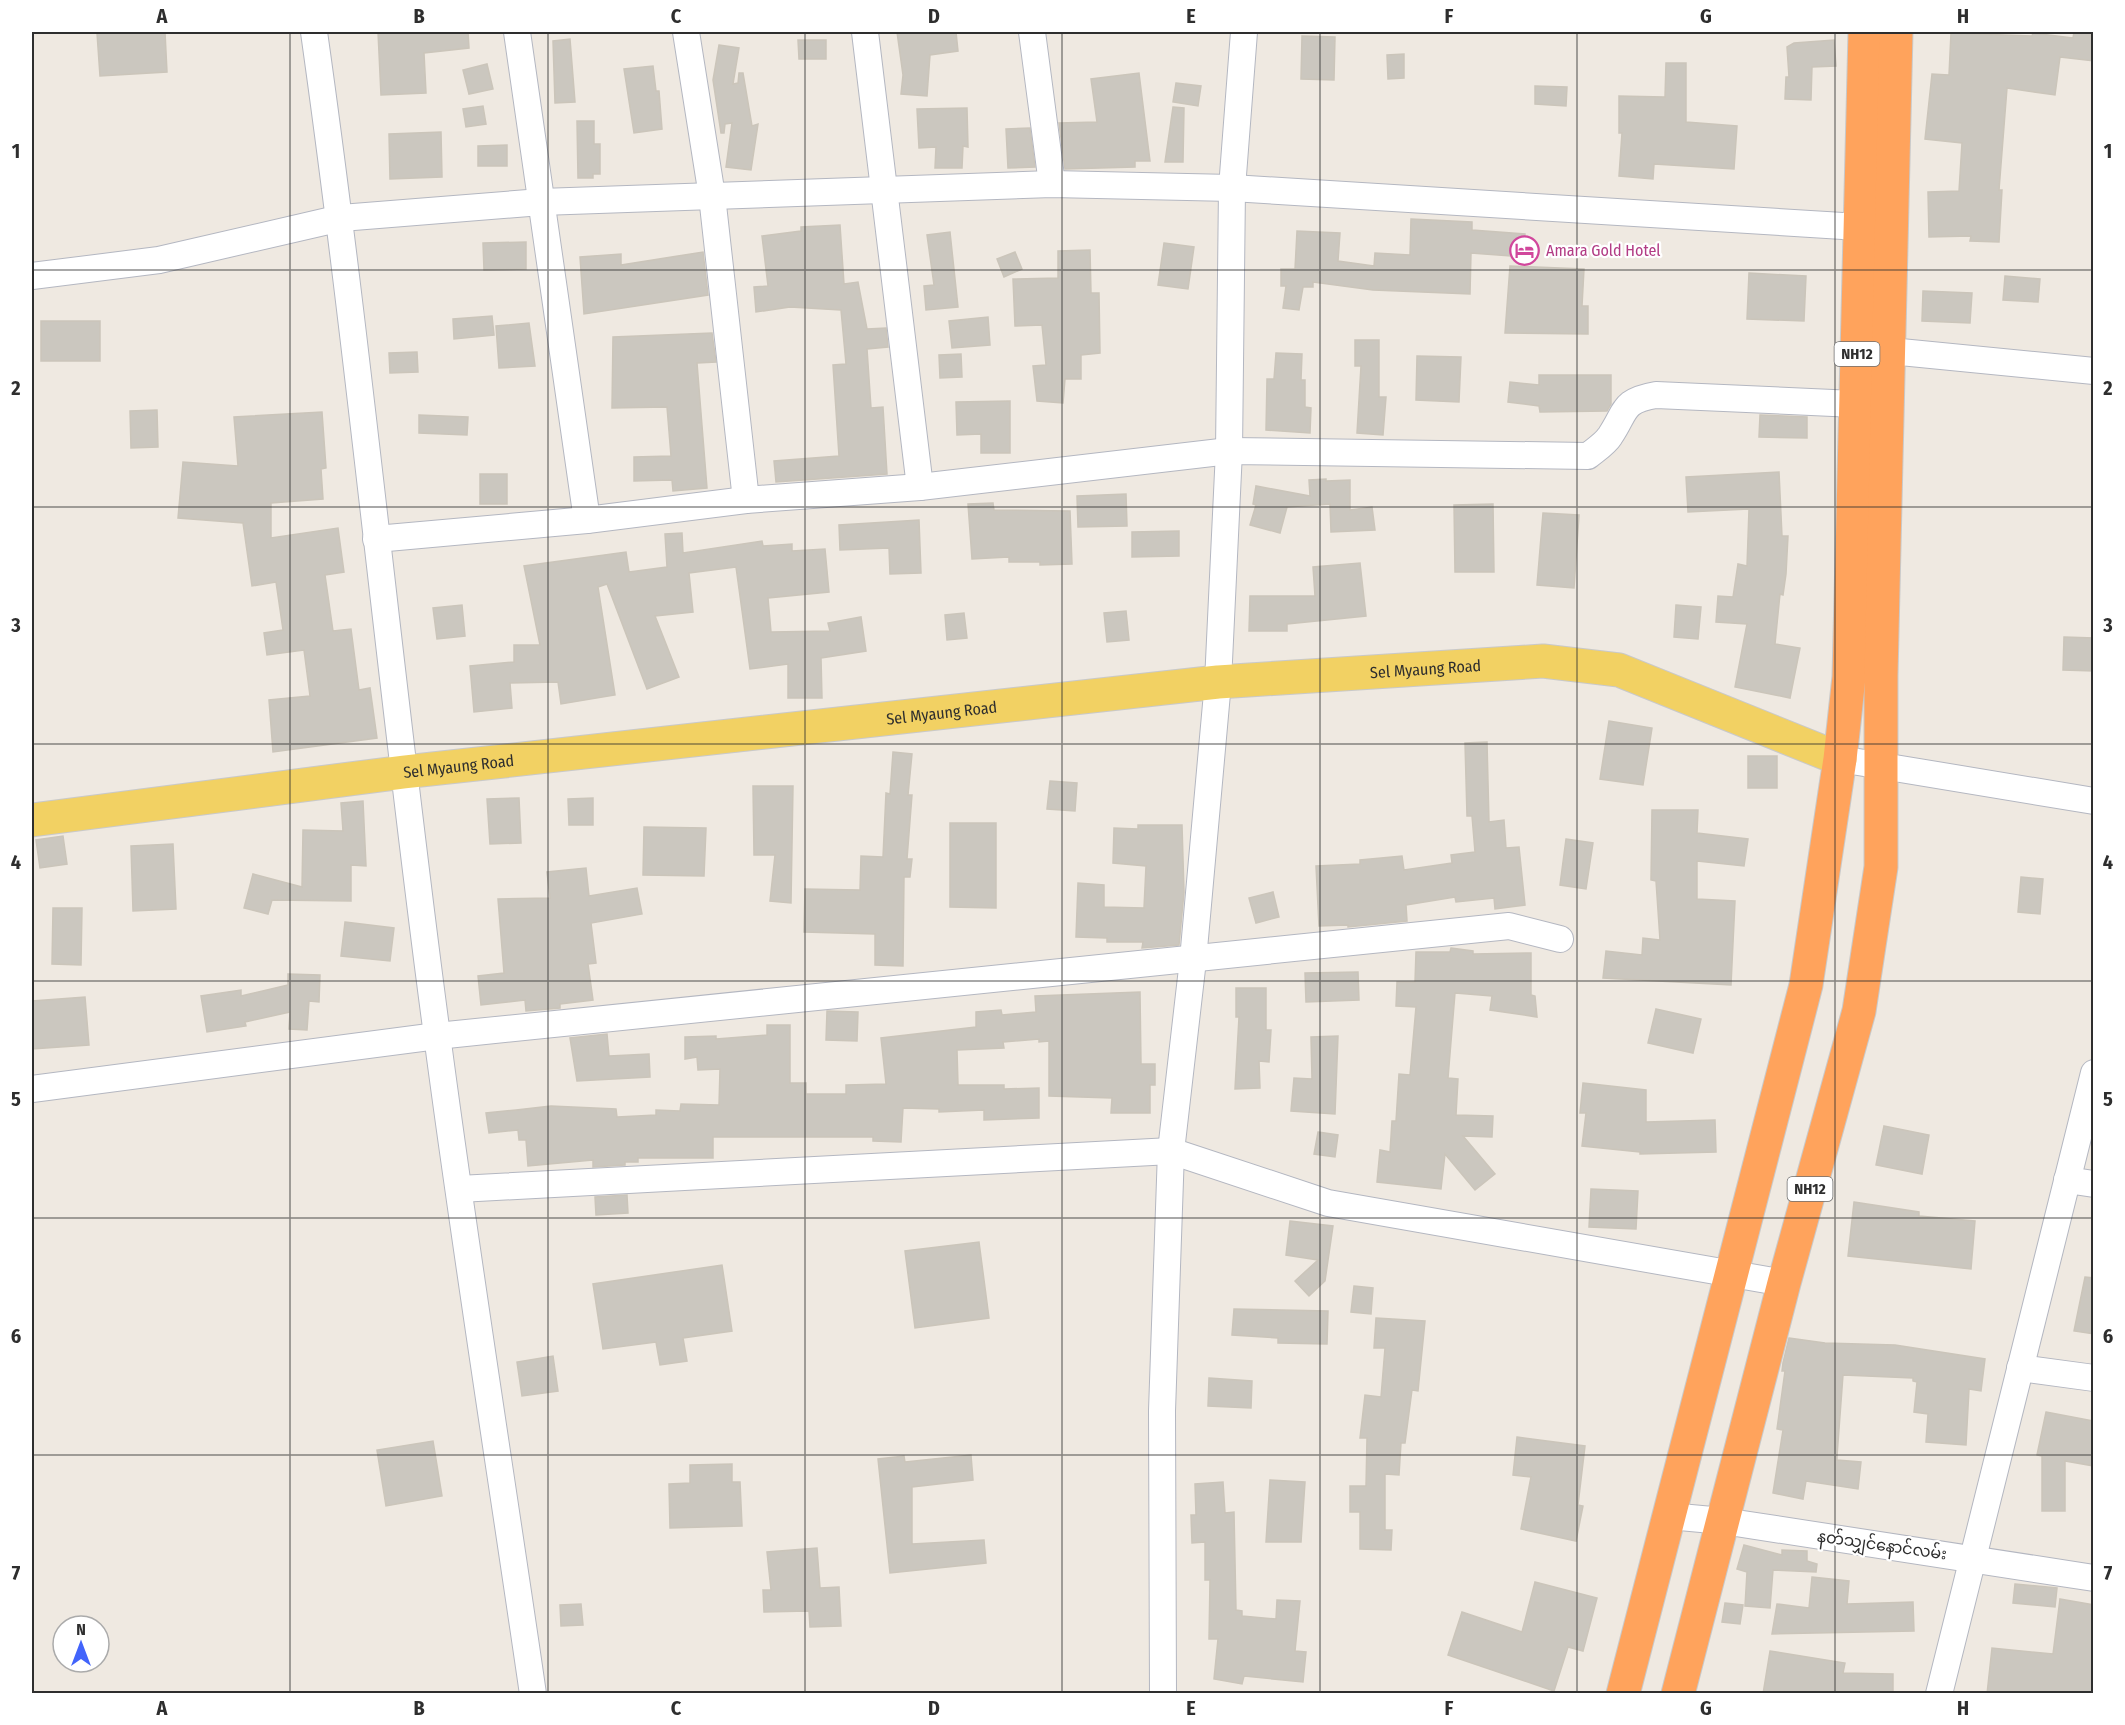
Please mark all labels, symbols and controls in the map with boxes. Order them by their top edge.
text: A [156,4,169,28]
text: B [413,4,425,28]
text: C [671,4,682,28]
text: D [928,4,940,28]
text: E [1186,4,1196,28]
text: F [1445,4,1454,28]
text: G [1700,4,1712,28]
text: H [1957,4,1969,28]
text: 1 [12,139,20,163]
text: 1 [2104,139,2112,163]
hotel icon: Amara Gold Hotel [1509,234,1541,266]
place label: Amara Gold Hotel [1546,241,1661,260]
road number: NH12 [1834,342,1880,366]
text: 2 [10,376,21,400]
text: 2 [2102,376,2113,400]
text: 3 [10,613,21,637]
text: 3 [2102,613,2113,637]
street label: Sel Myaung Road [1369,656,1482,682]
street label: Sel Myaung Road [885,697,998,728]
street label: Sel Myaung Road [402,750,515,782]
text: 4 [11,850,21,874]
text: 4 [2103,850,2113,874]
text: 5 [11,1087,21,1111]
text: 5 [2103,1087,2113,1111]
road number: NH12 [1788,1177,1832,1201]
text: 6 [11,1324,21,1348]
text: 6 [2103,1324,2113,1348]
street label: နတ်သျှင်နောင်လမ်း [1815,1525,1948,1567]
text: 7 [12,1561,21,1585]
text: 7 [2104,1561,2113,1585]
north arrow [51,1614,111,1674]
text: N [76,1620,86,1639]
text: A [156,1696,169,1720]
text: B [413,1696,425,1720]
text: C [671,1696,682,1720]
text: D [928,1696,940,1720]
text: E [1186,1696,1196,1720]
text: F [1445,1696,1454,1720]
text: G [1700,1696,1712,1720]
text: H [1957,1696,1969,1720]

